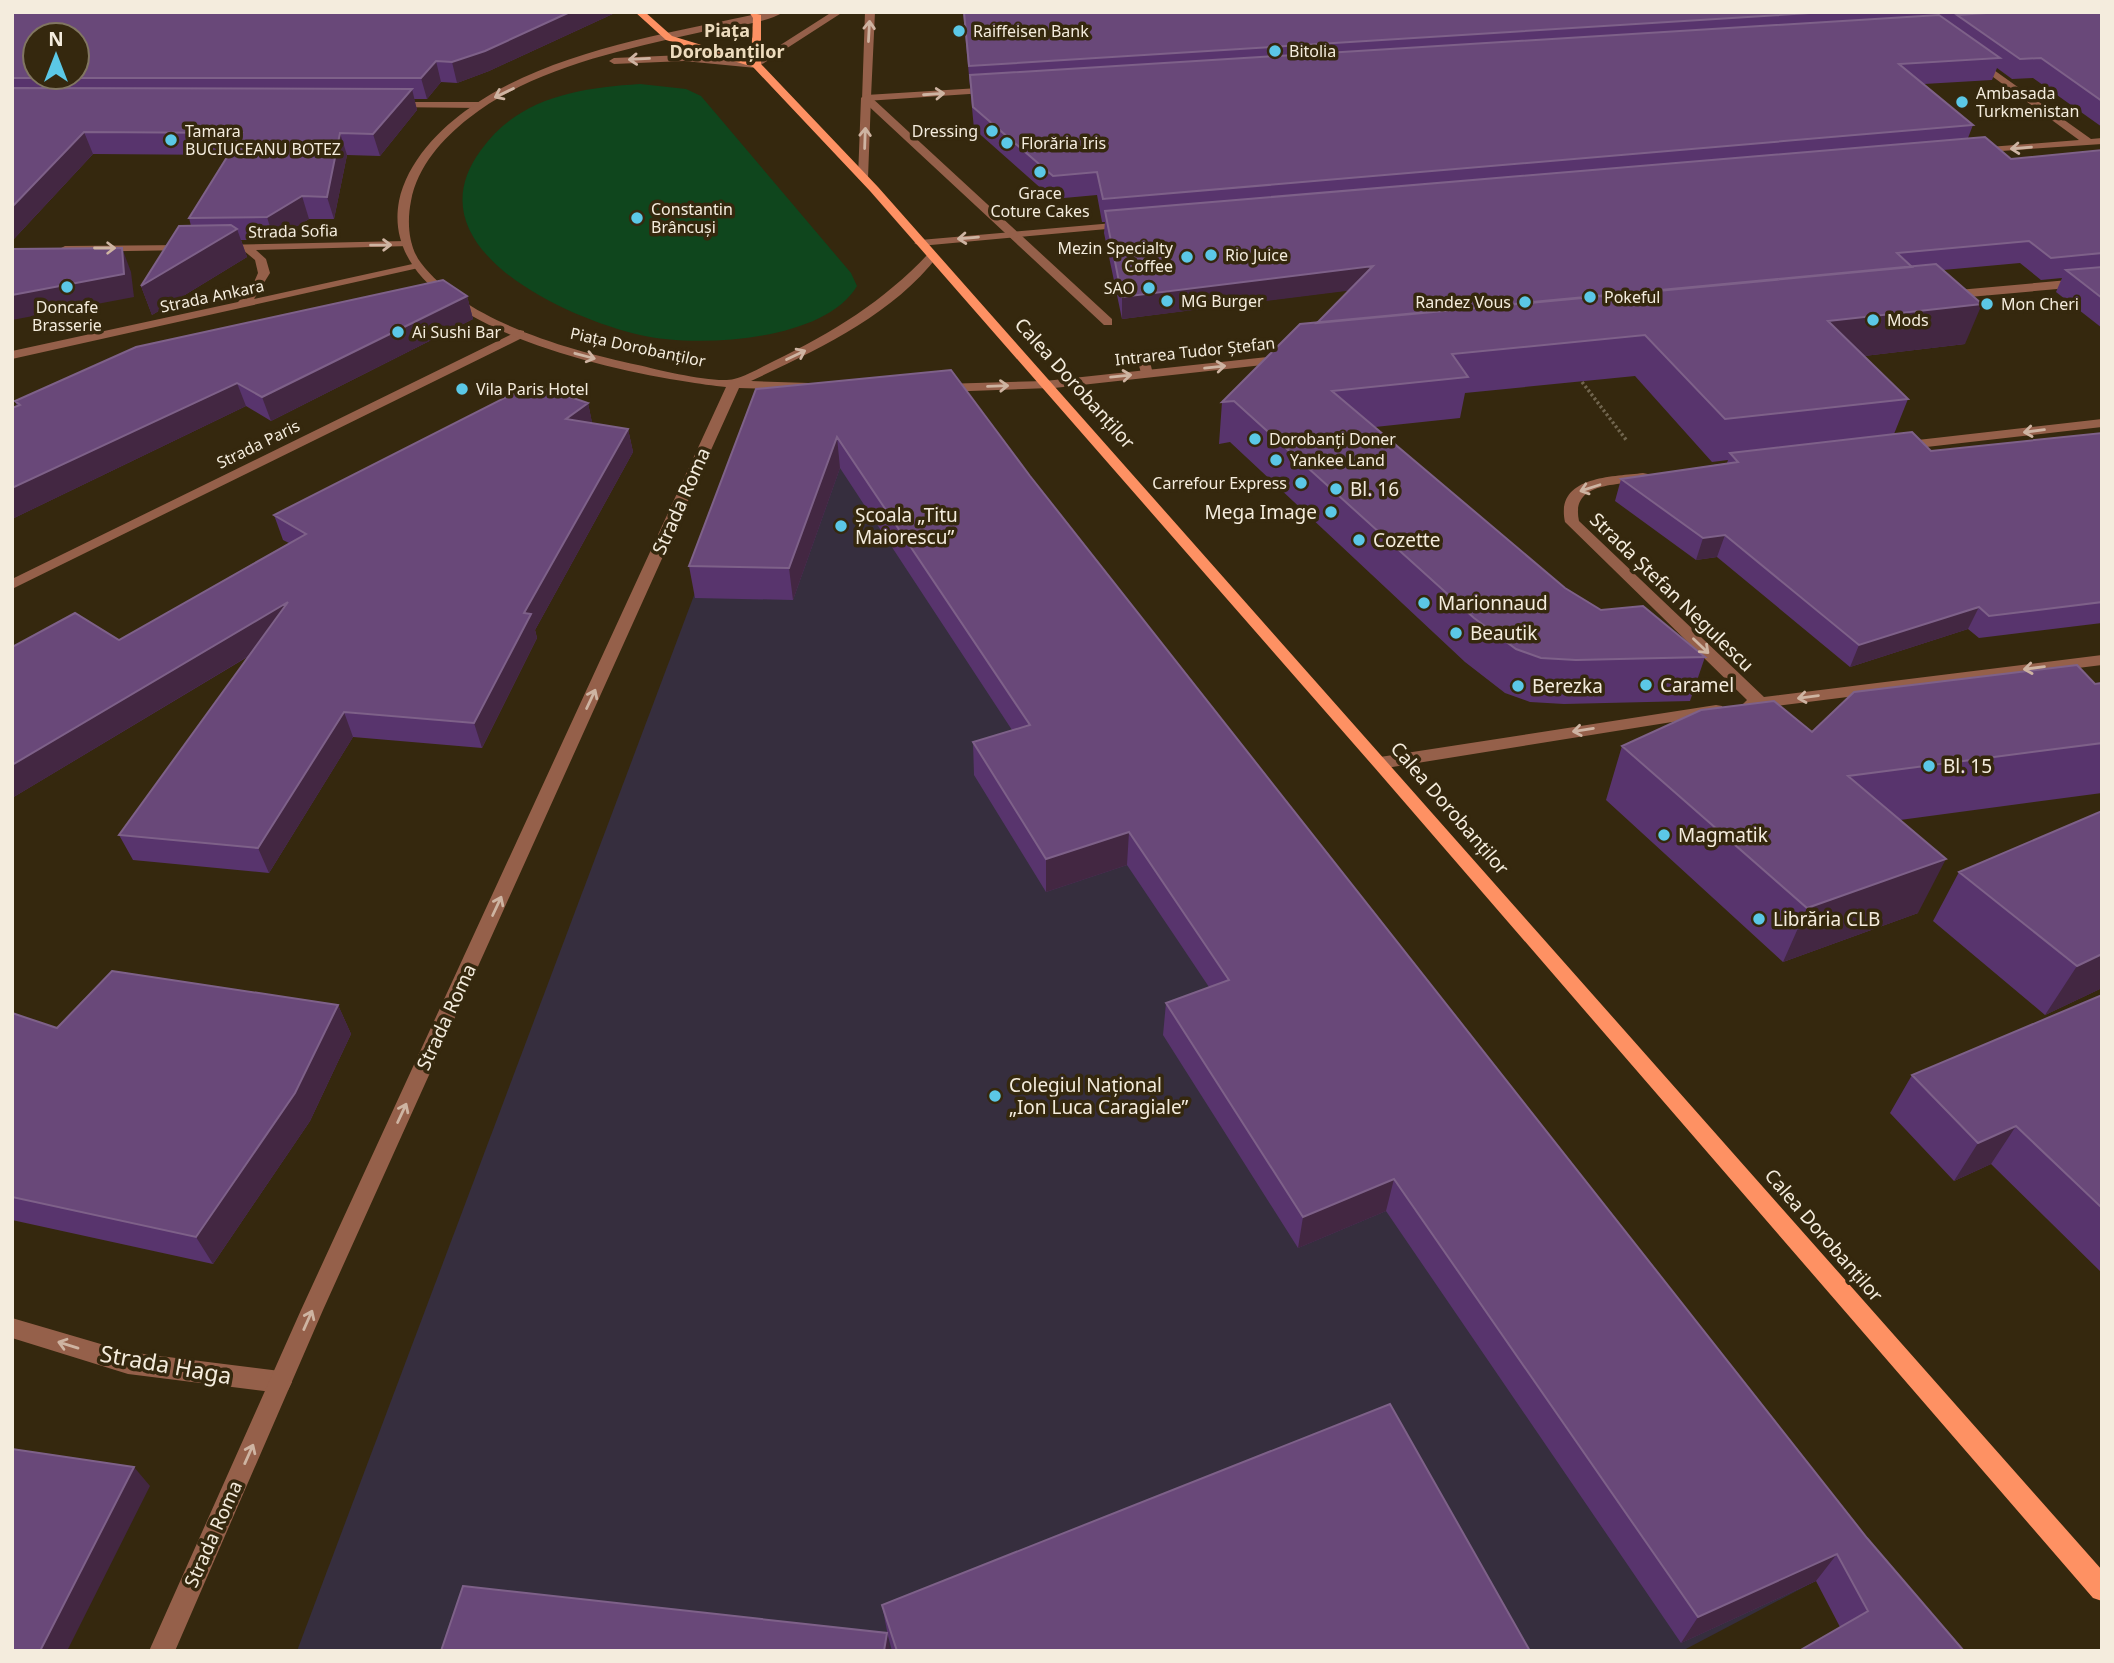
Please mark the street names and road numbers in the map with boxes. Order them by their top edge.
street label: Strada Sofia [248,219,338,243]
street label: Strada Ankara [158,274,266,318]
street label: Calea Dorobanților [1009,312,1141,454]
street label: Piața Dorobanților [568,322,708,372]
street label: Intrarea Tudor Ștefan [1114,332,1276,370]
street label: Strada Paris [213,414,303,474]
street label: Strada Roma [646,443,716,559]
street label: Strada Ștefan Negulescu [1584,507,1760,677]
street label: Calea Dorobanților [1385,736,1515,880]
street label: Strada Roma [410,960,482,1074]
street label: Calea Dorobanților [1759,1163,1889,1307]
street label: Strada Haga [98,1337,234,1391]
street label: Strada Roma [178,1476,248,1592]

